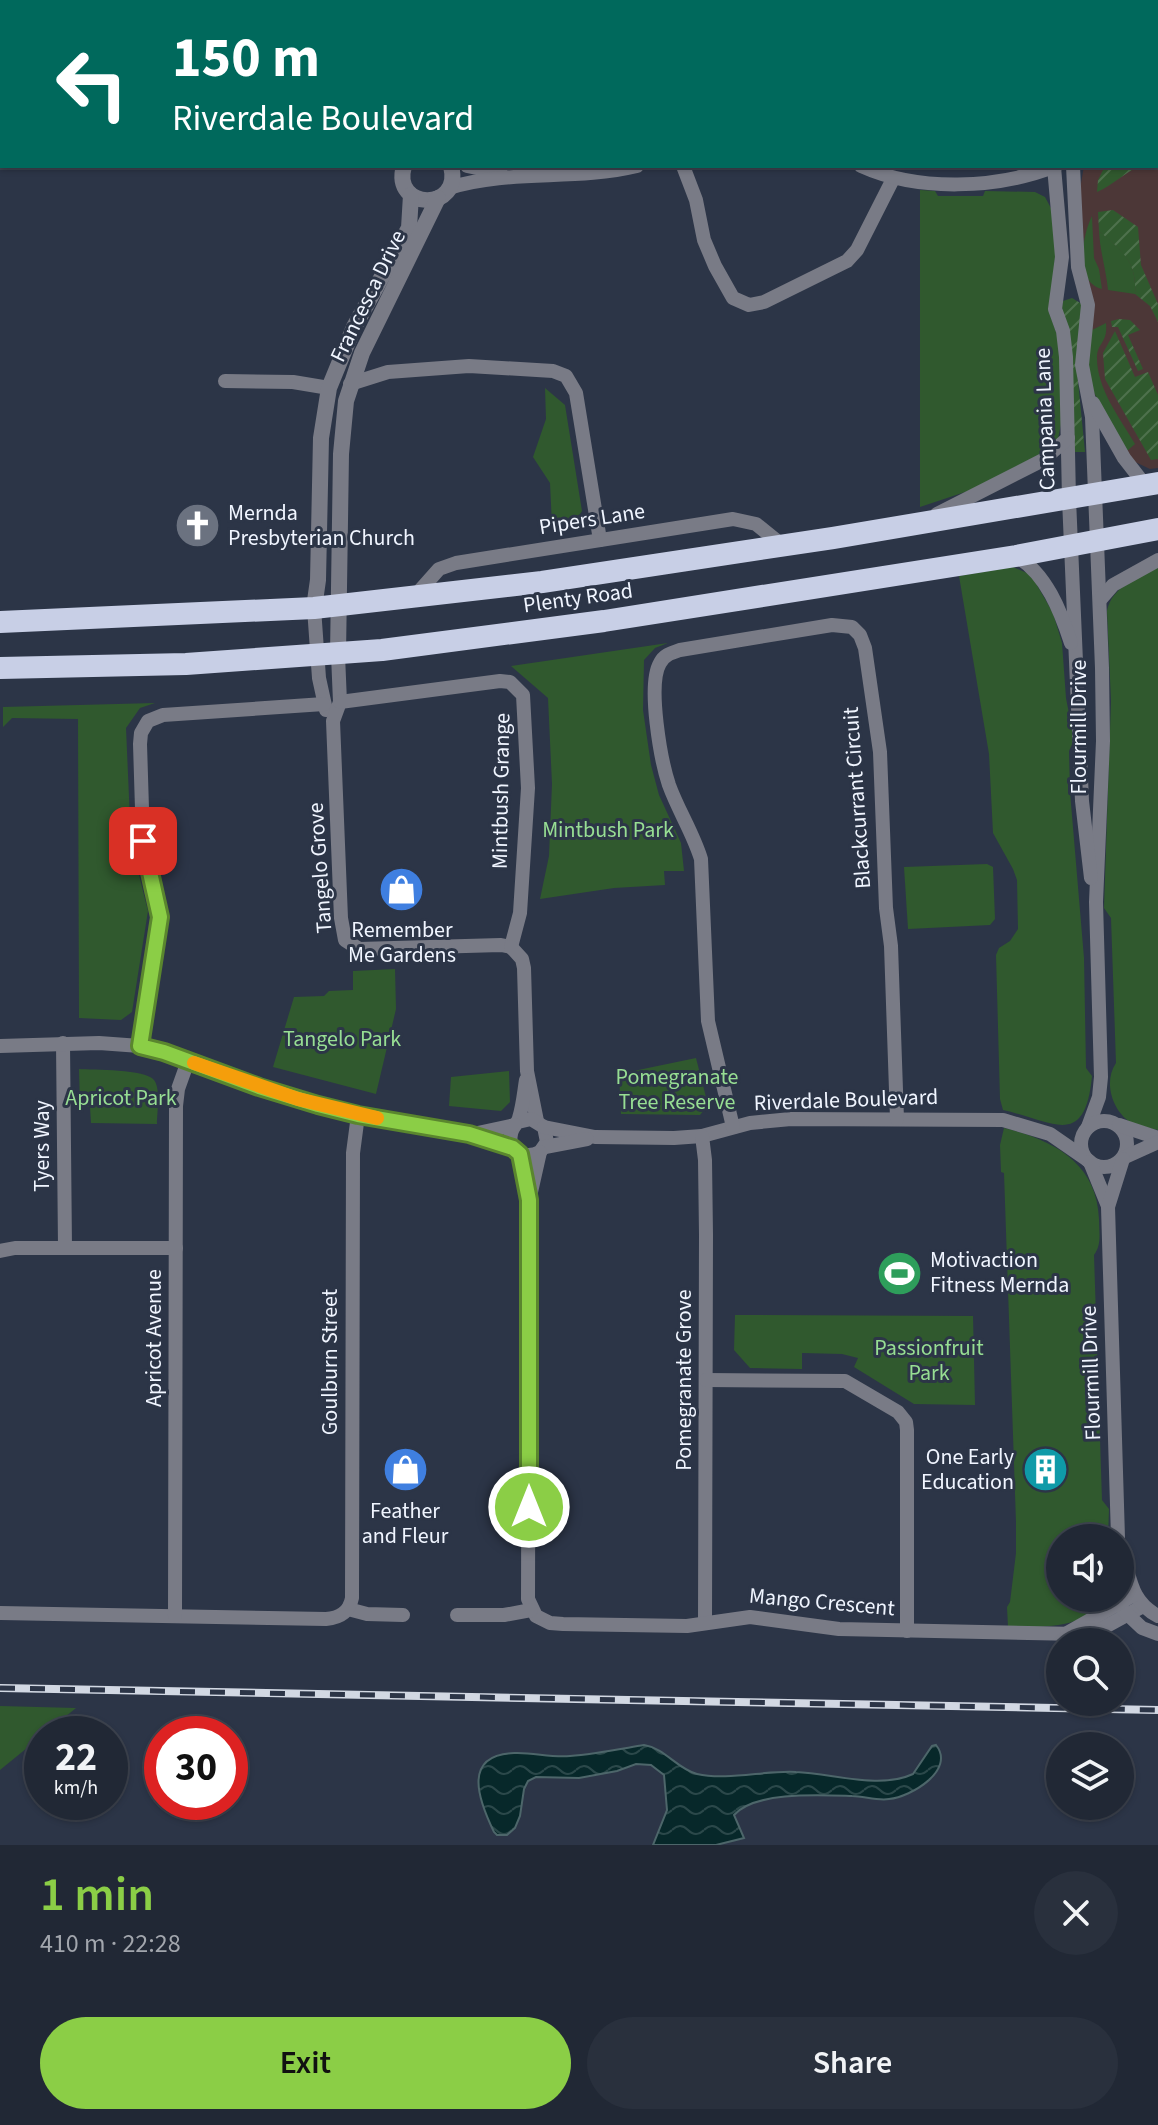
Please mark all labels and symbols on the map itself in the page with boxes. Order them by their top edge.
street label: Francesca Drive [322,224,414,367]
street label: Campania Lane [1027,347,1063,491]
street label: Pipers Lane [537,495,647,543]
place label: Mernda Presbyterian Church [228,497,415,554]
church icon: Mernda Presbyterian Church [173,502,221,550]
street label: Plenty Road [521,574,635,622]
street label: Flourmill Drive [1063,659,1095,794]
street label: Blackcurrant Circuit [835,705,879,890]
street label: Mintbush Grange [484,713,518,869]
street label: Tangelo Grove [299,802,341,934]
pin [109,807,177,875]
park label: Mintbush Park [542,814,674,846]
shop icon: Remember Me Gardens [378,865,426,913]
place label: Remember Me Gardens [348,914,456,971]
park label: Tangelo Park [283,1023,401,1055]
park label: Pomegranate Tree Reserve [616,1061,739,1118]
street label: Riverdale Boulevard [753,1081,939,1119]
park label: Apricot Park [65,1082,177,1114]
street label: Tyers Way [26,1099,58,1192]
place label: Motivaction Fitness Mernda [930,1244,1069,1301]
sports icon: Motivaction Fitness Mernda [875,1249,923,1297]
street label: Apricot Avenue [138,1269,170,1407]
street label: Goulburn Street [314,1288,346,1435]
street label: Pomegranate Grove [668,1289,700,1471]
street label: Flourmill Drive [1073,1305,1109,1441]
park label: Passionfruit Park [874,1332,984,1389]
place label: One Early Education [921,1441,1015,1498]
shop icon: Feather and Fleur [381,1446,429,1494]
building icon: One Early Education [1021,1446,1069,1494]
position arrow [487,1465,571,1549]
place label: Feather and Fleur [362,1495,449,1552]
street label: Mango Crescent [748,1580,897,1624]
speed limit sign: 30 [144,1716,248,1820]

